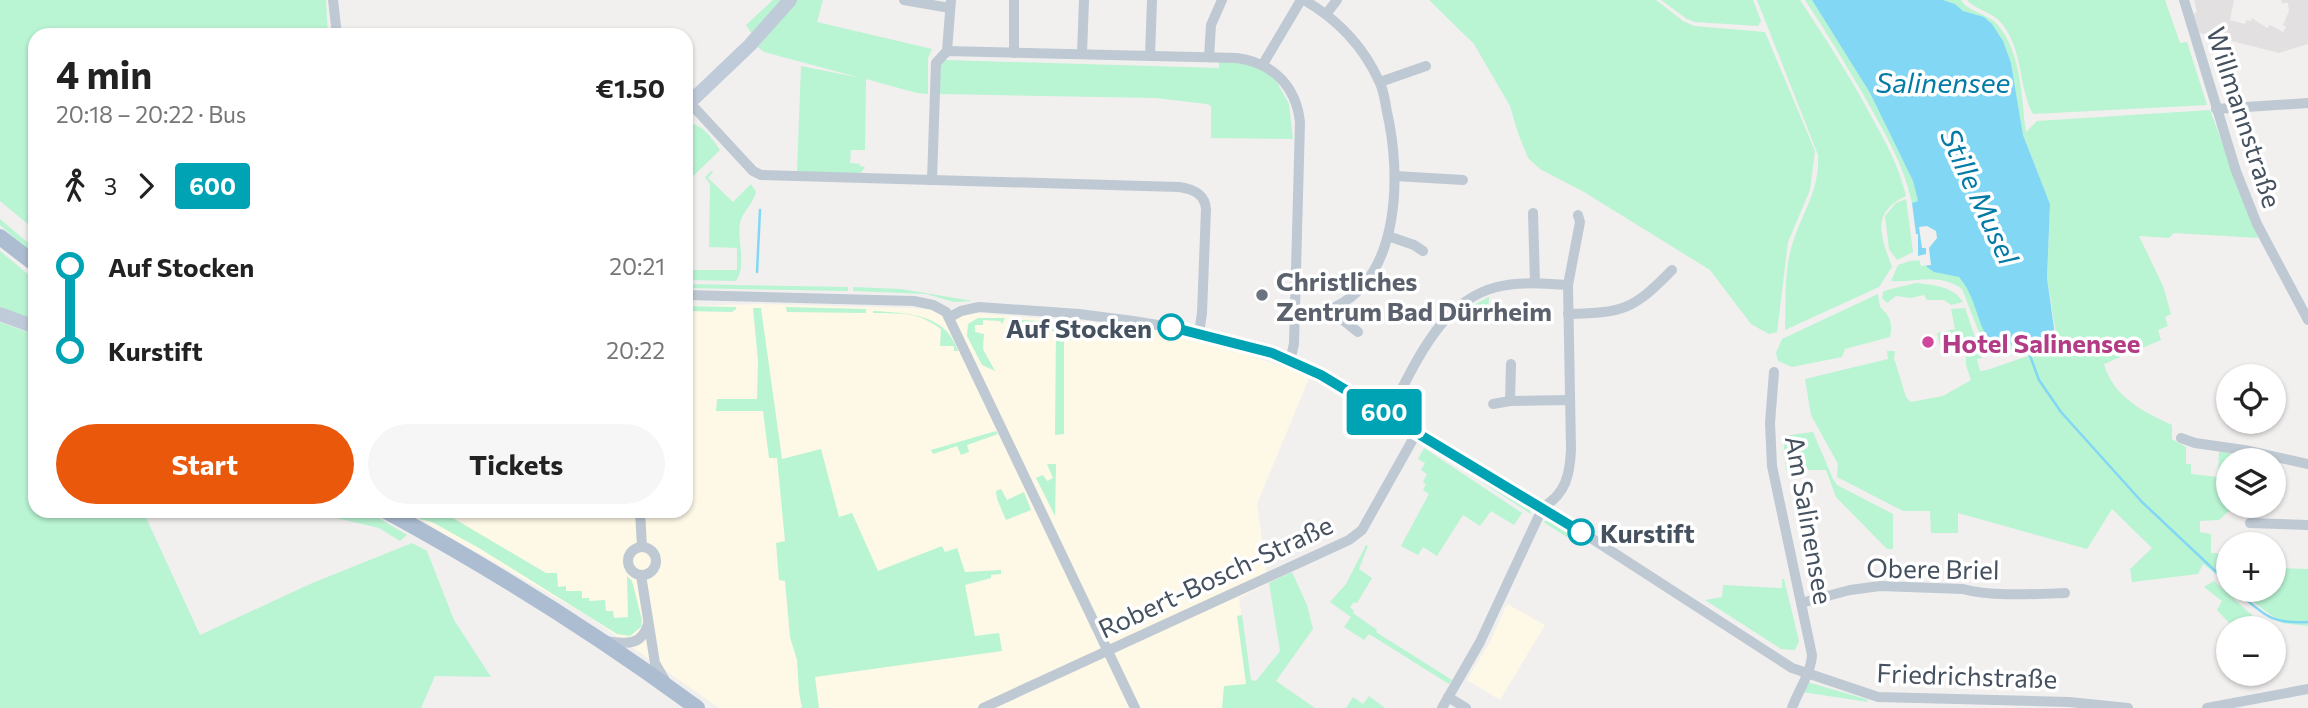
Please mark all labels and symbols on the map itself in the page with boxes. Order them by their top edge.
street label: Willmannstraße [2201,23,2289,211]
water label: Salinensee [1876,65,2010,99]
water label: Stille Musel [1934,123,2027,270]
place label: Christliches Zentrum Bad Dürrheim [1276,265,1552,326]
marker: Christliches Zentrum Bad Dürrheim [1254,287,1270,303]
place label: Auf Stocken [1006,312,1152,343]
marker: Auf Stocken [1158,314,1184,340]
place label: Hotel Salinensee [1942,327,2140,358]
marker: Hotel Salinensee [1920,334,1936,350]
line badge: 600 [1344,389,1424,435]
street label: Am Salinensee [1780,433,1840,607]
street label: Robert-Bosch-Straße [1093,508,1337,644]
place label: Kurstift [1600,517,1695,548]
marker: Kurstift [1568,519,1594,545]
street label: Obere Briel [1866,551,2000,585]
street label: Friedrichstraße [1876,656,2058,694]

